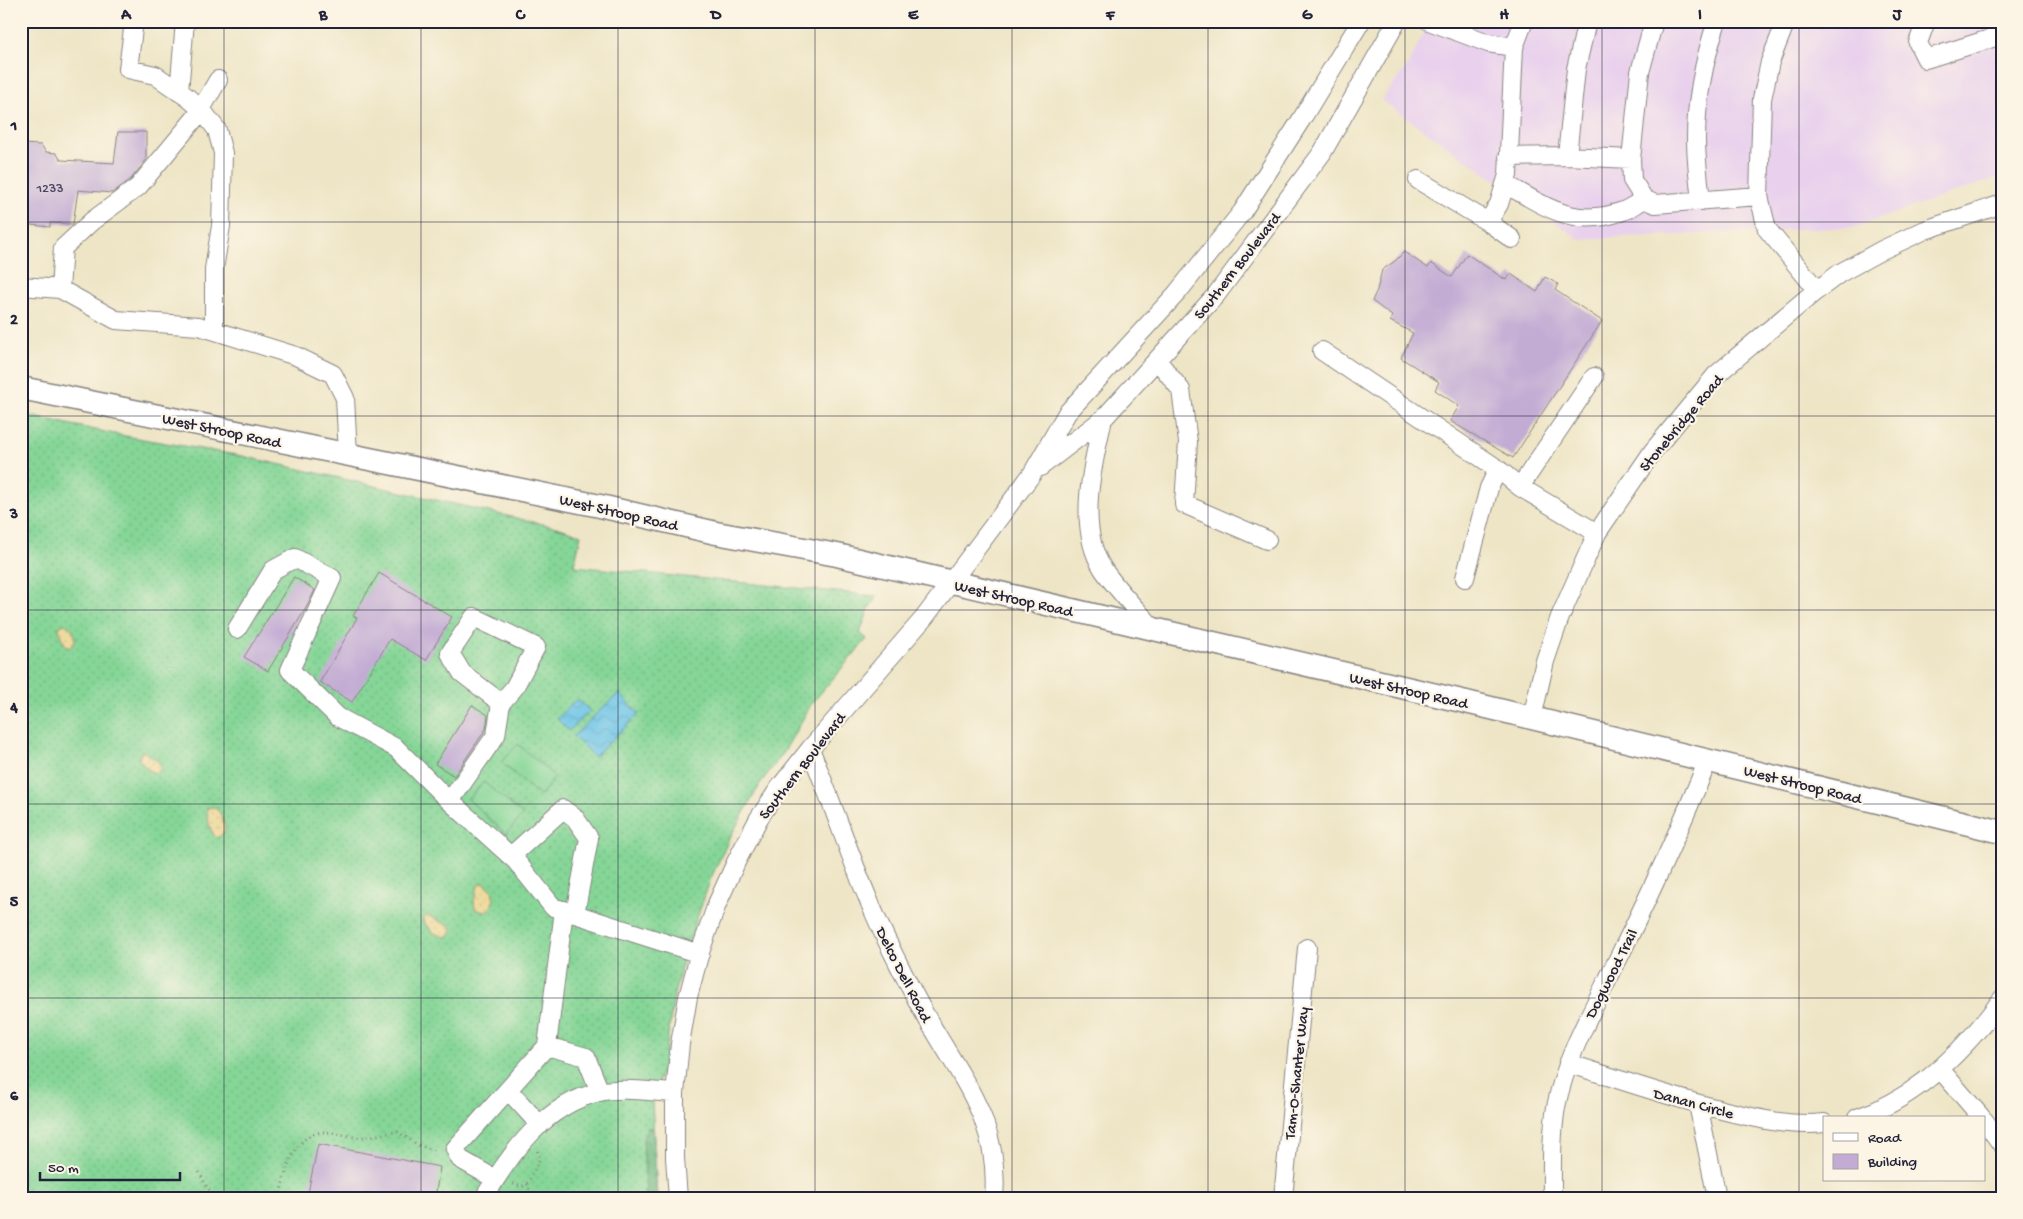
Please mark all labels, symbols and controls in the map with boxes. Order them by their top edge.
text: A [120,7,132,26]
text: B [318,7,328,26]
text: C [515,7,526,26]
text: D [709,7,722,26]
text: E [908,7,919,26]
text: F [1105,7,1116,26]
text: G [1302,7,1313,26]
text: H [1499,7,1509,26]
text: I [1698,7,1702,26]
text: J [1892,7,1903,26]
text: 1 [10,118,17,137]
house number: 1233 [35,181,64,198]
street label: Southern Boulevard [1191,209,1287,324]
text: 2 [10,312,18,331]
street label: Stonebridge Road [1636,370,1730,477]
street label: West Stroop Road [160,411,284,455]
street label: West Stroop Road [557,492,681,538]
text: 3 [9,506,18,525]
street label: West Stroop Road [952,578,1076,624]
street label: West Stroop Road [1347,670,1471,716]
text: 4 [9,700,18,719]
street label: Southern Boulevard [756,709,852,824]
street label: West Stroop Road [1741,763,1865,811]
text: 5 [10,894,19,913]
street label: Delco Dell Road [869,924,935,1028]
street label: Dogwood Trail [1582,927,1644,1023]
street label: Tam-O-Shanter Way [1282,1006,1315,1142]
street label: Danan Circle [1650,1085,1736,1125]
text: 6 [10,1088,19,1107]
legend [1823,1116,1986,1182]
text: Road [1868,1130,1902,1148]
scale bar [40,1149,180,1181]
text: Building [1867,1154,1917,1172]
text: 50 m [48,1160,79,1178]

